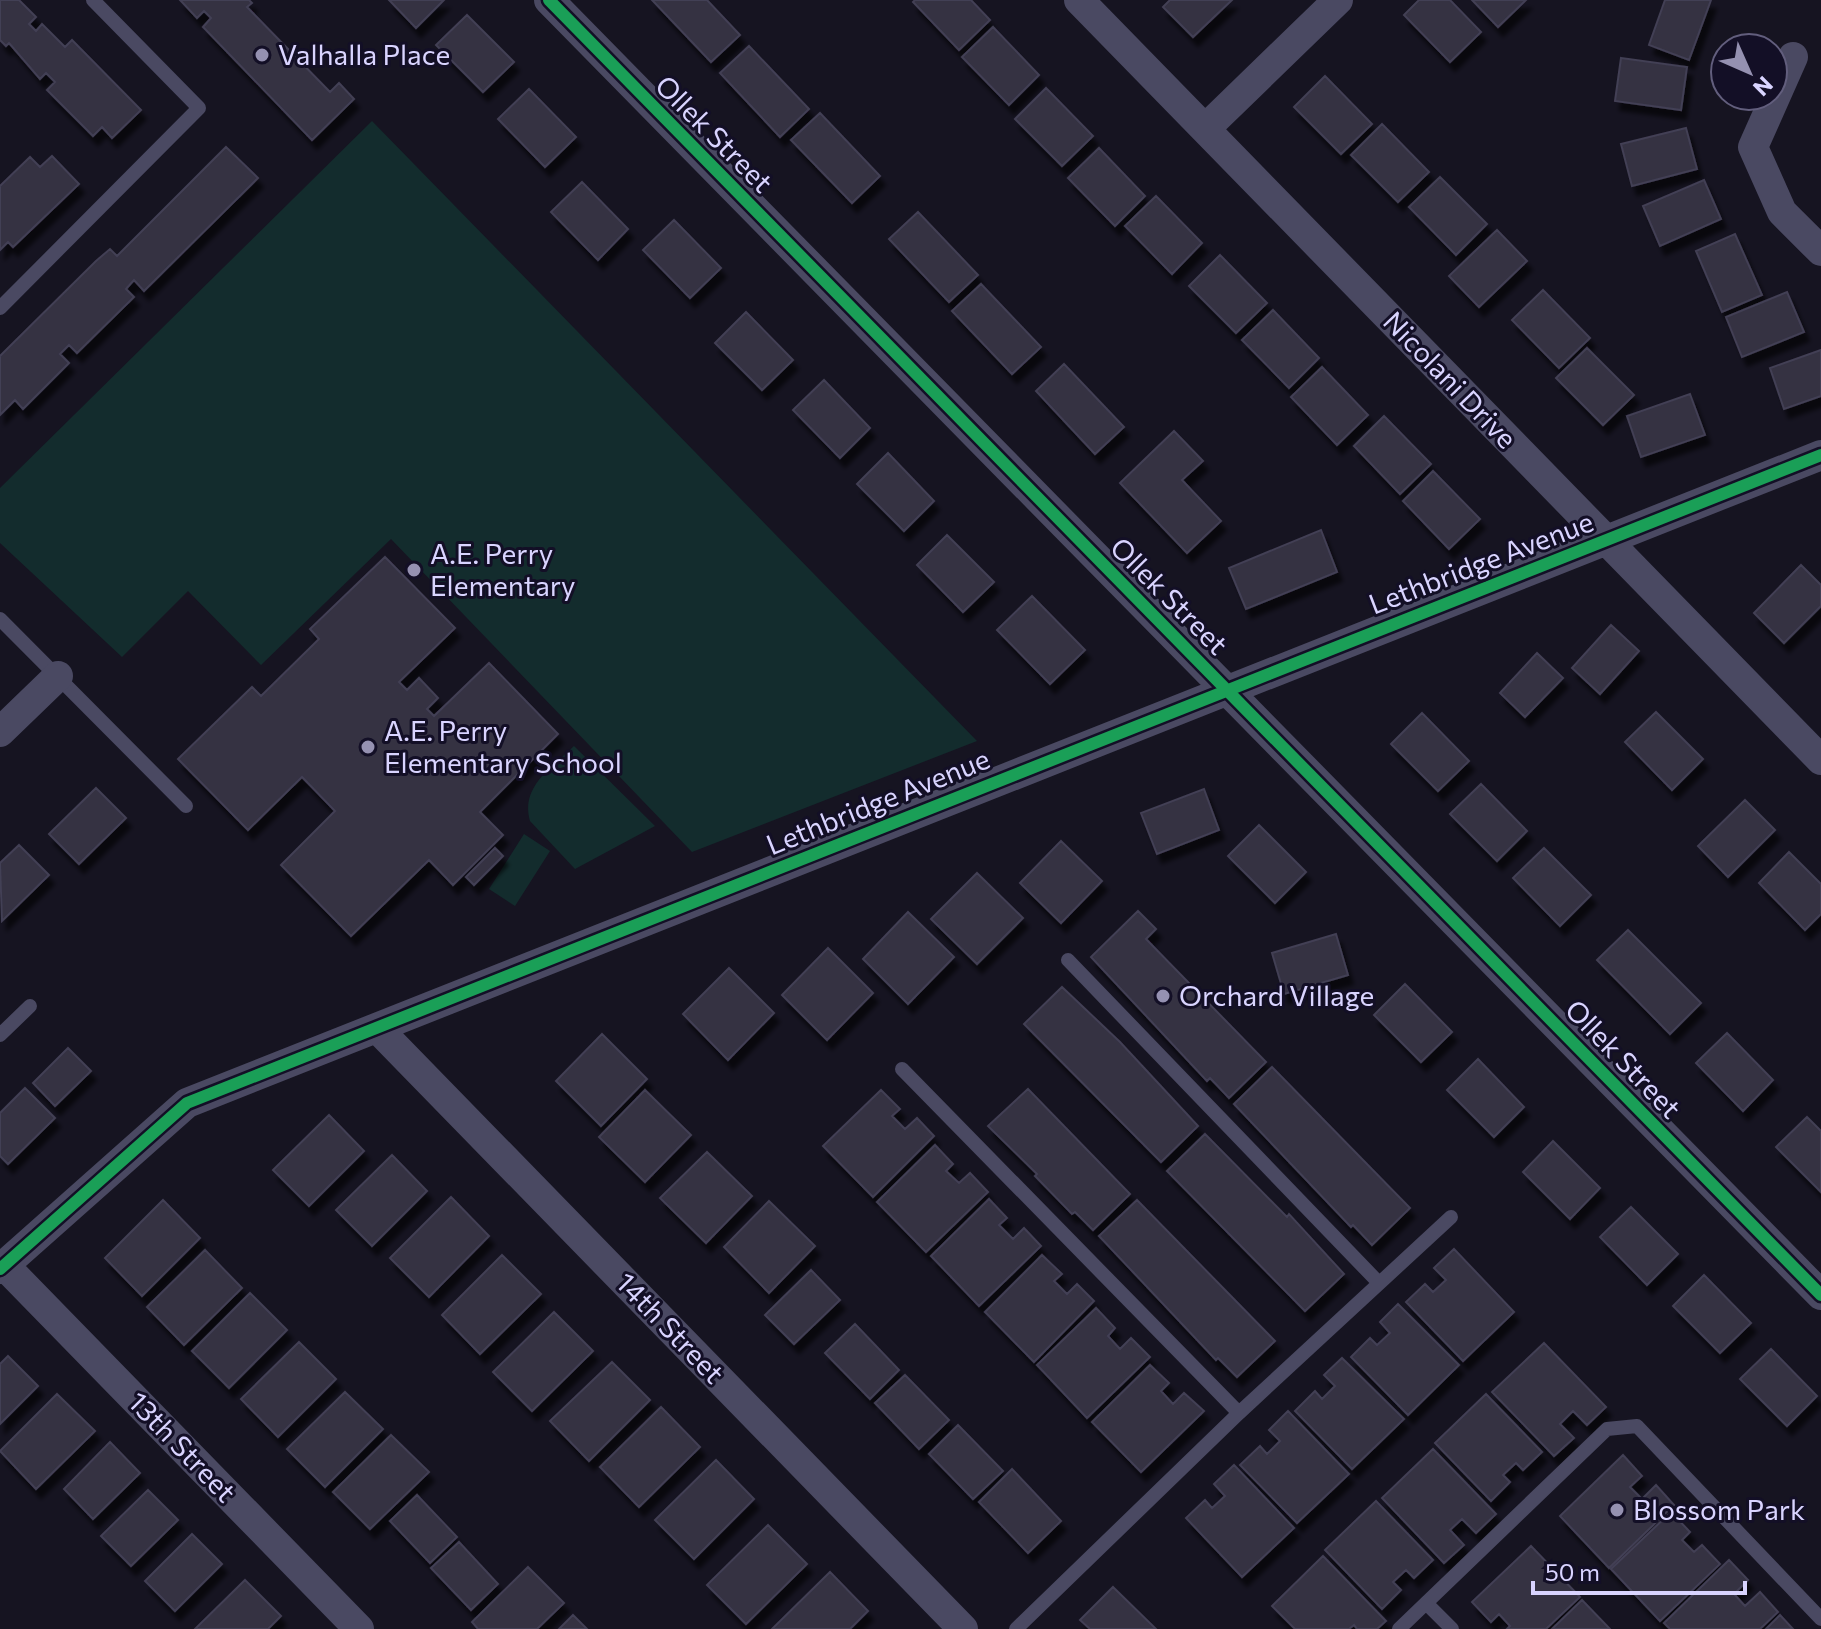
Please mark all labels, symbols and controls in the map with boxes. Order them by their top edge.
north arrow [1709,32,1789,112]
place label: Valhalla Place [278,37,450,71]
marker: Valhalla Place [253,46,271,64]
street label: Ollek Street [649,68,780,199]
text: N [1748,71,1779,102]
street label: Nicolani Drive [1377,304,1524,455]
street label: Lethbridge Avenue [1364,504,1598,621]
street label: Ollek Street [1104,530,1235,661]
place label: A.E. Perry Elementary [430,536,576,602]
marker: A.E. Perry Elementary [405,561,423,579]
place label: A.E. Perry Elementary School [384,713,622,779]
marker: A.E. Perry Elementary School [359,738,377,756]
street label: Lethbridge Avenue [761,741,994,861]
place label: Orchard Village [1179,978,1374,1012]
marker: Orchard Village [1154,987,1172,1005]
street label: Ollek Street [1559,992,1689,1125]
street label: 14th Street [610,1265,732,1390]
street label: 13th Street [122,1384,244,1508]
place label: Blossom Park [1633,1492,1805,1526]
marker: Blossom Park [1608,1501,1626,1519]
scale bar [1533,1545,1745,1595]
text: 50 m [1545,1557,1600,1586]

